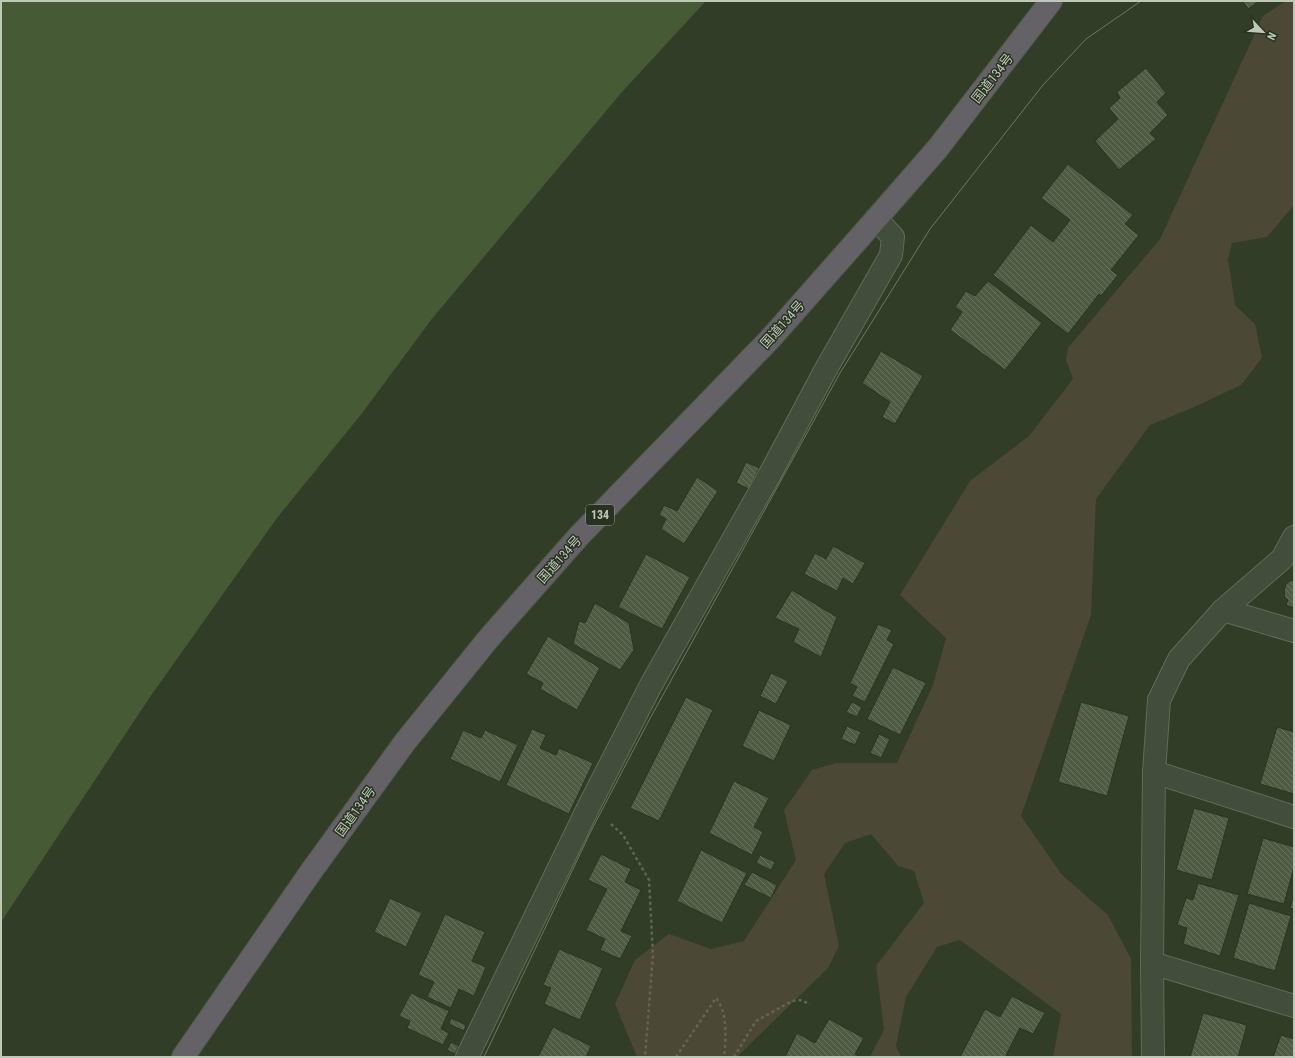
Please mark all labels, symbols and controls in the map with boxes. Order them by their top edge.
north arrow [1243,12,1283,52]
text: N [1264,30,1279,42]
street label: 国道134号 [969,51,1016,106]
street label: 国道134号 [757,298,807,351]
road number: 134 [586,505,614,525]
street label: 国道134号 [534,533,584,586]
street label: 国道134号 [332,783,379,839]

